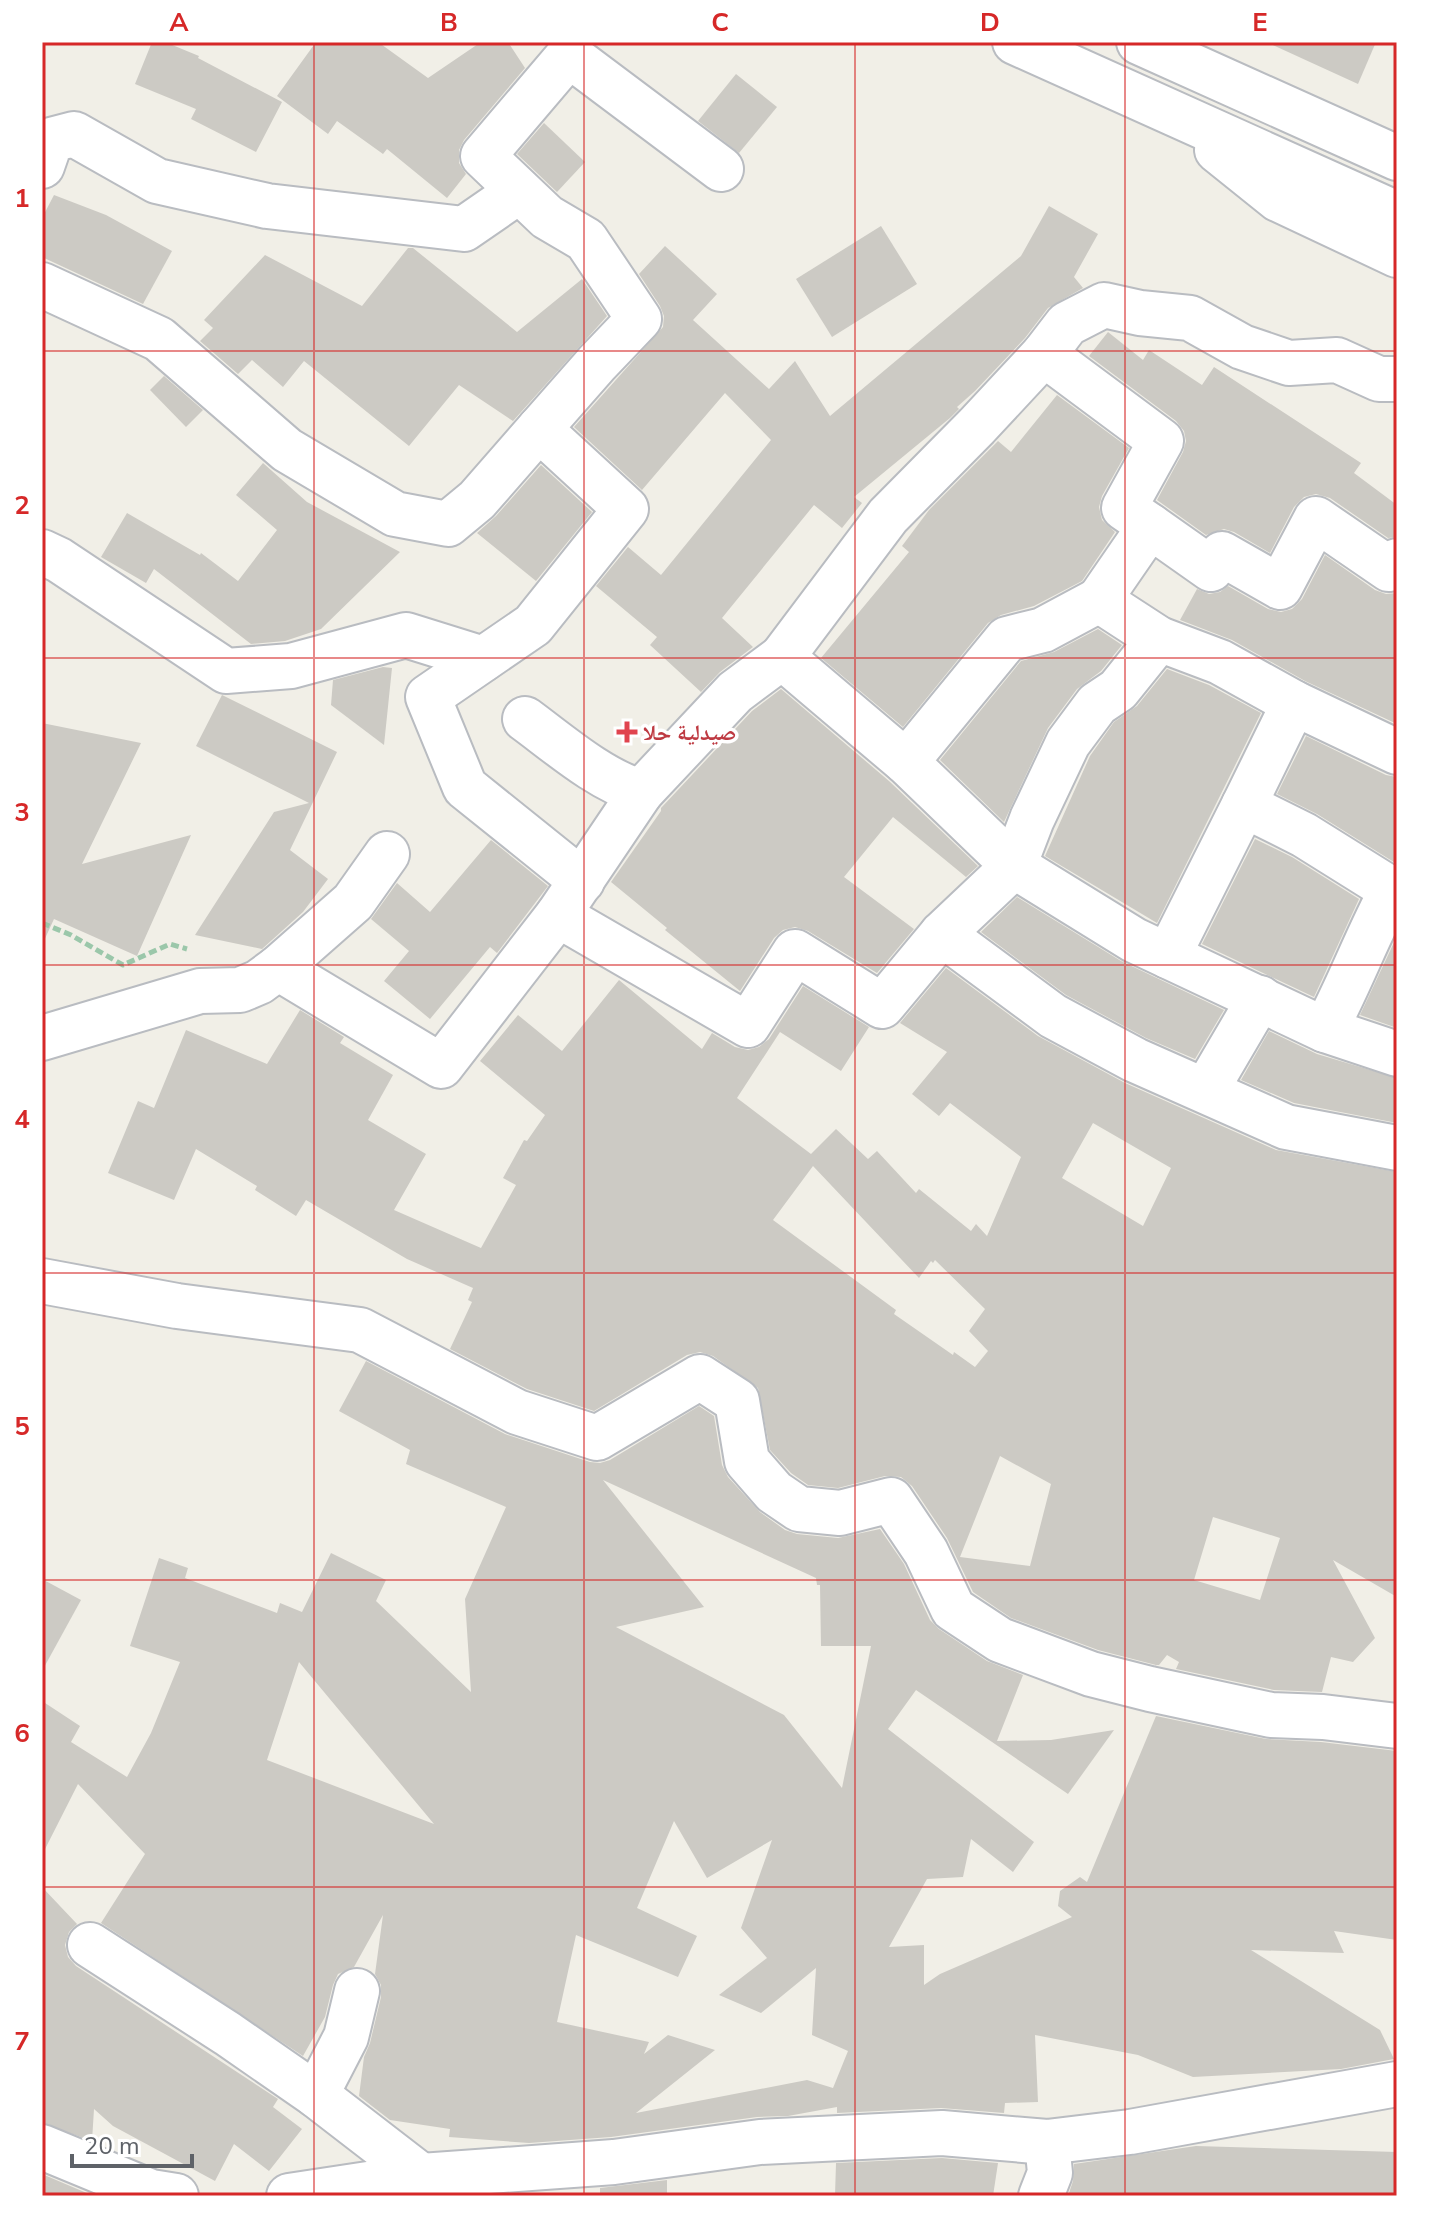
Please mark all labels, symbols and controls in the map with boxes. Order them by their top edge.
text: A [169,5,189,40]
text: B [440,5,458,40]
text: C [711,5,729,40]
text: D [980,5,1000,40]
text: E [1252,5,1268,40]
text: 1 [14,181,30,216]
text: 2 [14,488,30,523]
place label: صيدلية حلا [643,718,736,748]
marker: صيدلية حلا [618,723,636,741]
text: 3 [14,795,30,830]
text: 4 [14,1102,30,1137]
text: 5 [14,1409,30,1444]
text: 6 [14,1716,30,1751]
text: 7 [14,2024,30,2059]
scale bar [72,2118,192,2168]
text: 20 m [84,2130,140,2162]

